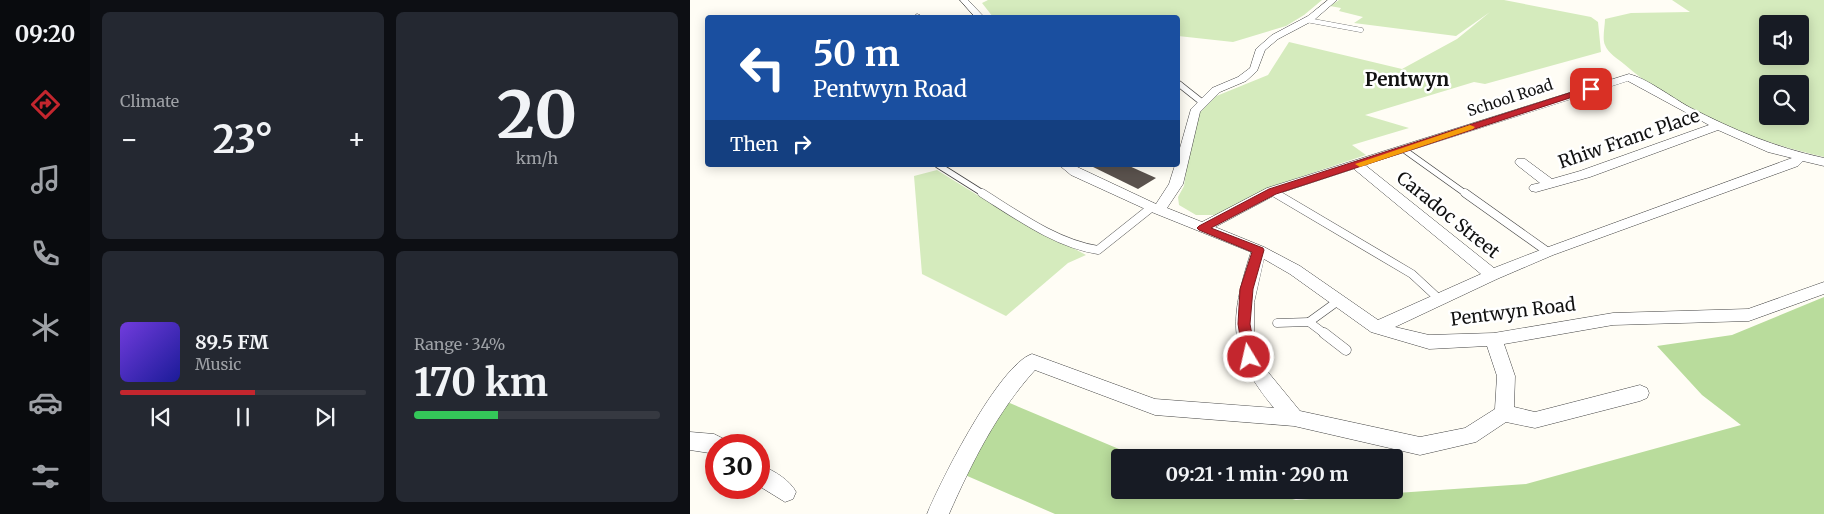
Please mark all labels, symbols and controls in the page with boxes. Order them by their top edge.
map controls [1759,15,1809,125]
button: sound [1759,15,1809,65]
text: 09:20 [15,20,75,48]
text: 50 m [813,32,900,76]
icon: left [730,35,795,100]
district label: Pentwyn [1365,67,1449,91]
pin [1570,68,1612,110]
text: 20 [497,74,577,156]
text: Pentwyn Road [813,75,967,103]
street label: School Road [1465,75,1555,120]
icon: arrive [1577,75,1605,103]
button: search [1759,75,1809,125]
icon: directions [28,87,63,122]
text: Climate [120,91,179,111]
street label: Rhiw Franc Place [1555,104,1702,173]
text: 23° [213,116,273,163]
text: − [120,121,139,157]
text: + [347,121,366,157]
icon: right [788,130,816,158]
text: Then [730,132,778,156]
text: km/h [516,148,558,168]
icon: music [28,162,63,197]
street label: Caradoc Street [1392,166,1504,263]
icon: phone [28,236,63,271]
street label: Pentwyn Road [1449,292,1577,331]
icon: climate [28,310,63,345]
text: 89.5 FM [195,330,269,354]
position arrow [1222,330,1274,382]
text: Range · 34% [414,334,505,354]
text: Music [195,354,241,374]
text: 170 km [414,359,548,406]
icon: car [28,385,63,420]
icon: previous [147,403,175,431]
icon: pause [229,403,257,431]
icon: next [311,403,339,431]
speed limit sign: 30 [705,434,770,499]
icon: filters [28,459,63,494]
text: 09:21 · 1 min · 290 m [1166,462,1348,486]

